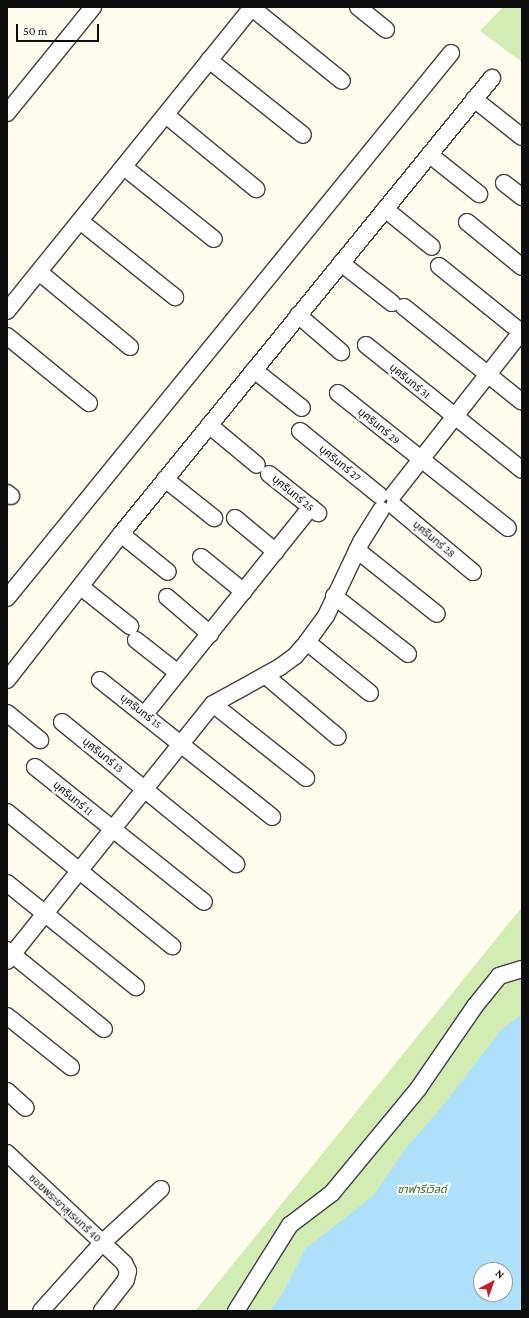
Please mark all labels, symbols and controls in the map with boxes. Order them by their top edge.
scale bar [18,16,101,42]
text: 50 m [23,24,47,38]
street label: บุศรินทร์ 31 [387,361,433,401]
street label: บุศรินทร์ 29 [355,405,403,447]
street label: บุศรินทร์ 27 [316,442,364,484]
street label: บุศรินทร์ 25 [269,472,317,514]
street label: บุศรินทร์ 28 [410,518,458,560]
street label: บุศรินทร์ 15 [118,691,164,731]
street label: บุศรินทร์ 13 [80,735,126,775]
street label: บุศรินทร์ 11 [51,778,95,818]
street label: ซอยพระยาสุเรนทร์ 40 [26,1171,104,1245]
park label: ซาฟารีเวิลด์ [397,1182,447,1196]
north arrow [473,1262,513,1302]
text: N [493,1267,507,1281]

